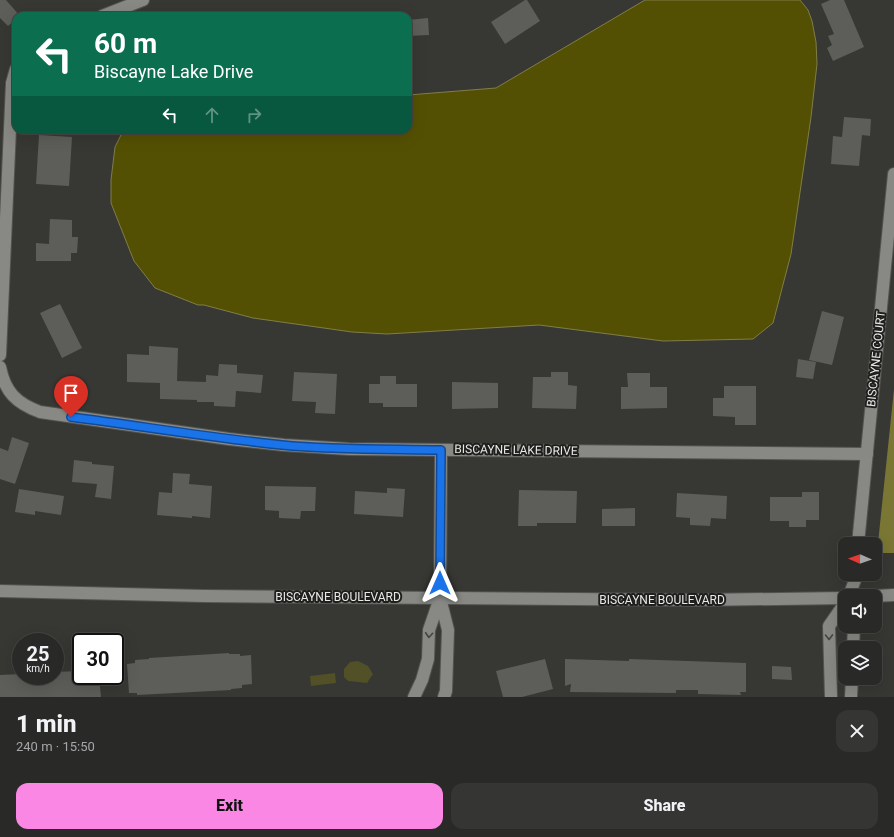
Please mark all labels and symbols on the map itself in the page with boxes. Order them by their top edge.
street label: BISCAYNE COURT [864,310,888,408]
pin [54,376,88,417]
street label: BISCAYNE LAKE DRIVE [454,442,578,458]
north arrow [838,537,882,581]
position arrow [419,562,461,604]
street label: BISCAYNE BOULEVARD [275,590,401,604]
street label: BISCAYNE BOULEVARD [599,593,725,607]
one-way arrow [425,632,434,638]
speed limit sign: 30 [72,633,124,685]
one-way arrow [825,634,834,640]

